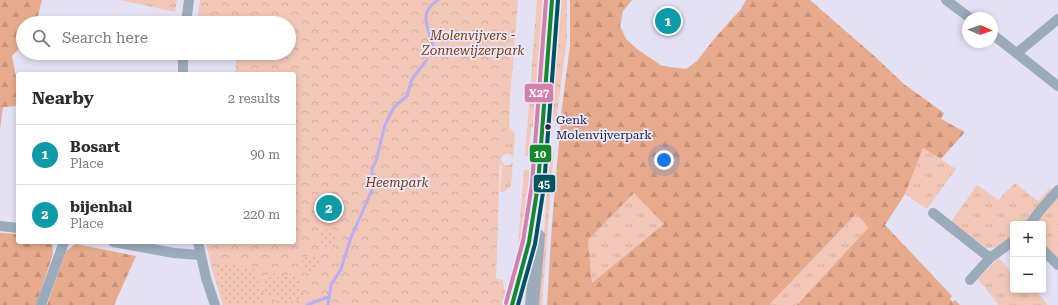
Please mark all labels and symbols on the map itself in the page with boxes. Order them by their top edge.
pin: 1 [655,6,681,36]
north arrow [962,12,998,48]
park label: Molenvijvers - Zonnewijzerpark [421,28,525,58]
line badge: X27 [524,83,554,103]
text: X27 [529,87,549,100]
place label: Genk Molenvijverpark [556,113,652,142]
marker: Genk Molenvijverpark [543,122,553,132]
line badge: 10 [529,144,552,163]
text: 10 [534,148,546,161]
your location [654,150,674,170]
line badge: 45 [533,174,556,193]
park label: Heempark [364,175,430,190]
text: 45 [538,178,550,191]
pin: 2 [316,193,342,223]

